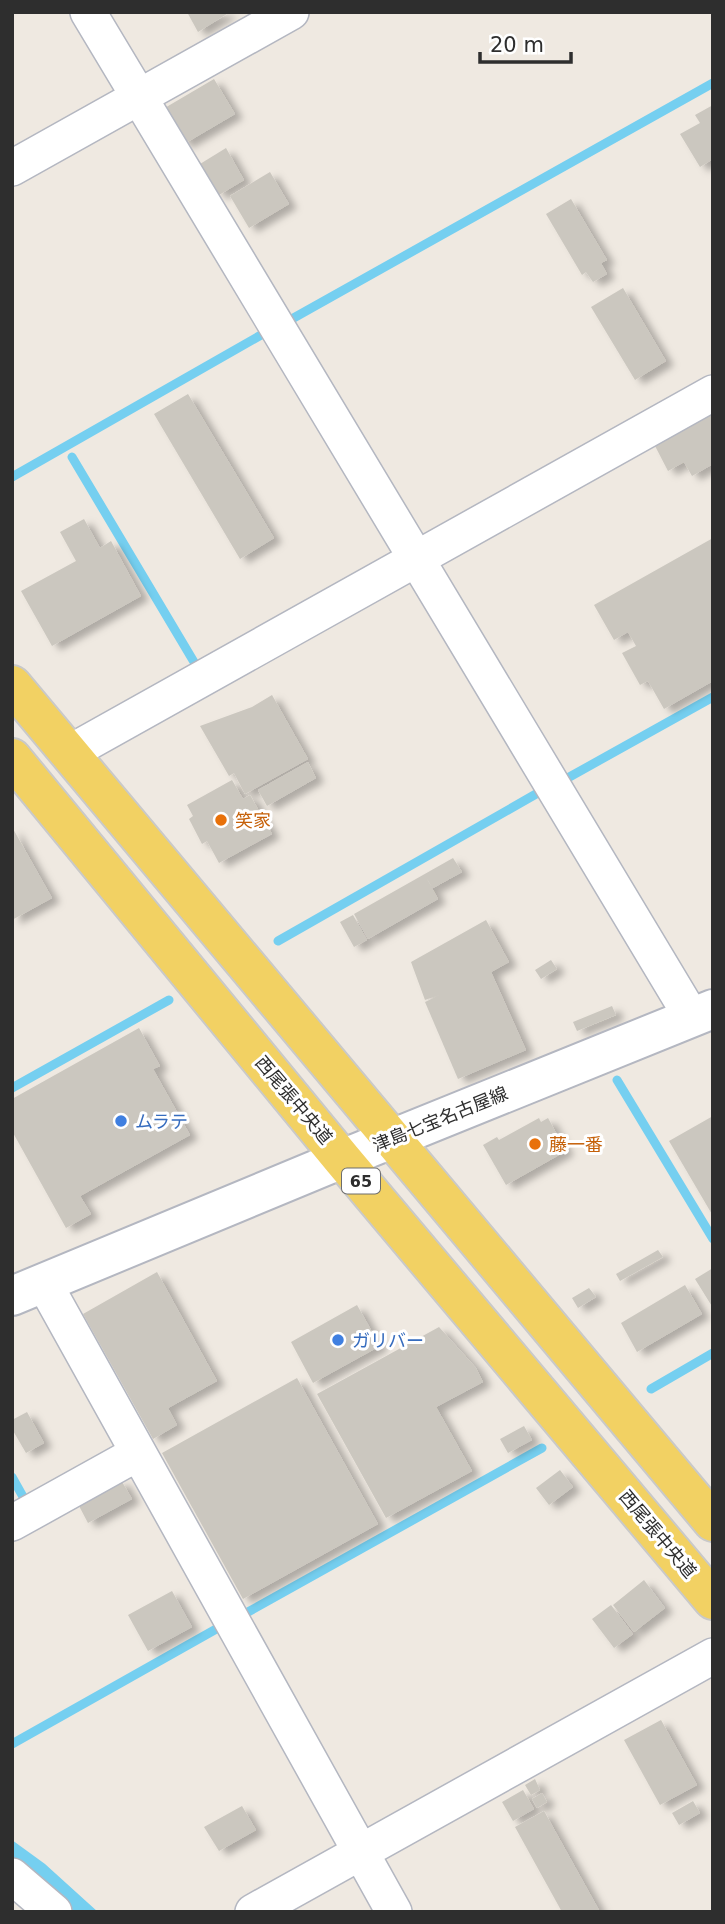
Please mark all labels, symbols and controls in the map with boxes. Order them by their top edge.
scale bar [480,21,571,65]
text: 20 m [490,33,544,57]
place label: 笑家 [235,810,271,831]
marker: 笑家 [213,812,229,828]
street label: 西尾張中央道 [251,1052,337,1148]
street label: 津島七宝名古屋線 [369,1082,511,1156]
place label: ムラテ [135,1111,188,1132]
marker: ムラテ [113,1113,129,1129]
place label: 藤一番 [549,1134,603,1155]
marker: 藤一番 [527,1136,543,1152]
road number: 65 [342,1168,380,1194]
place label: ガリバー [352,1330,424,1351]
marker: ガリバー [330,1332,346,1348]
street label: 西尾張中央道 [615,1486,701,1582]

